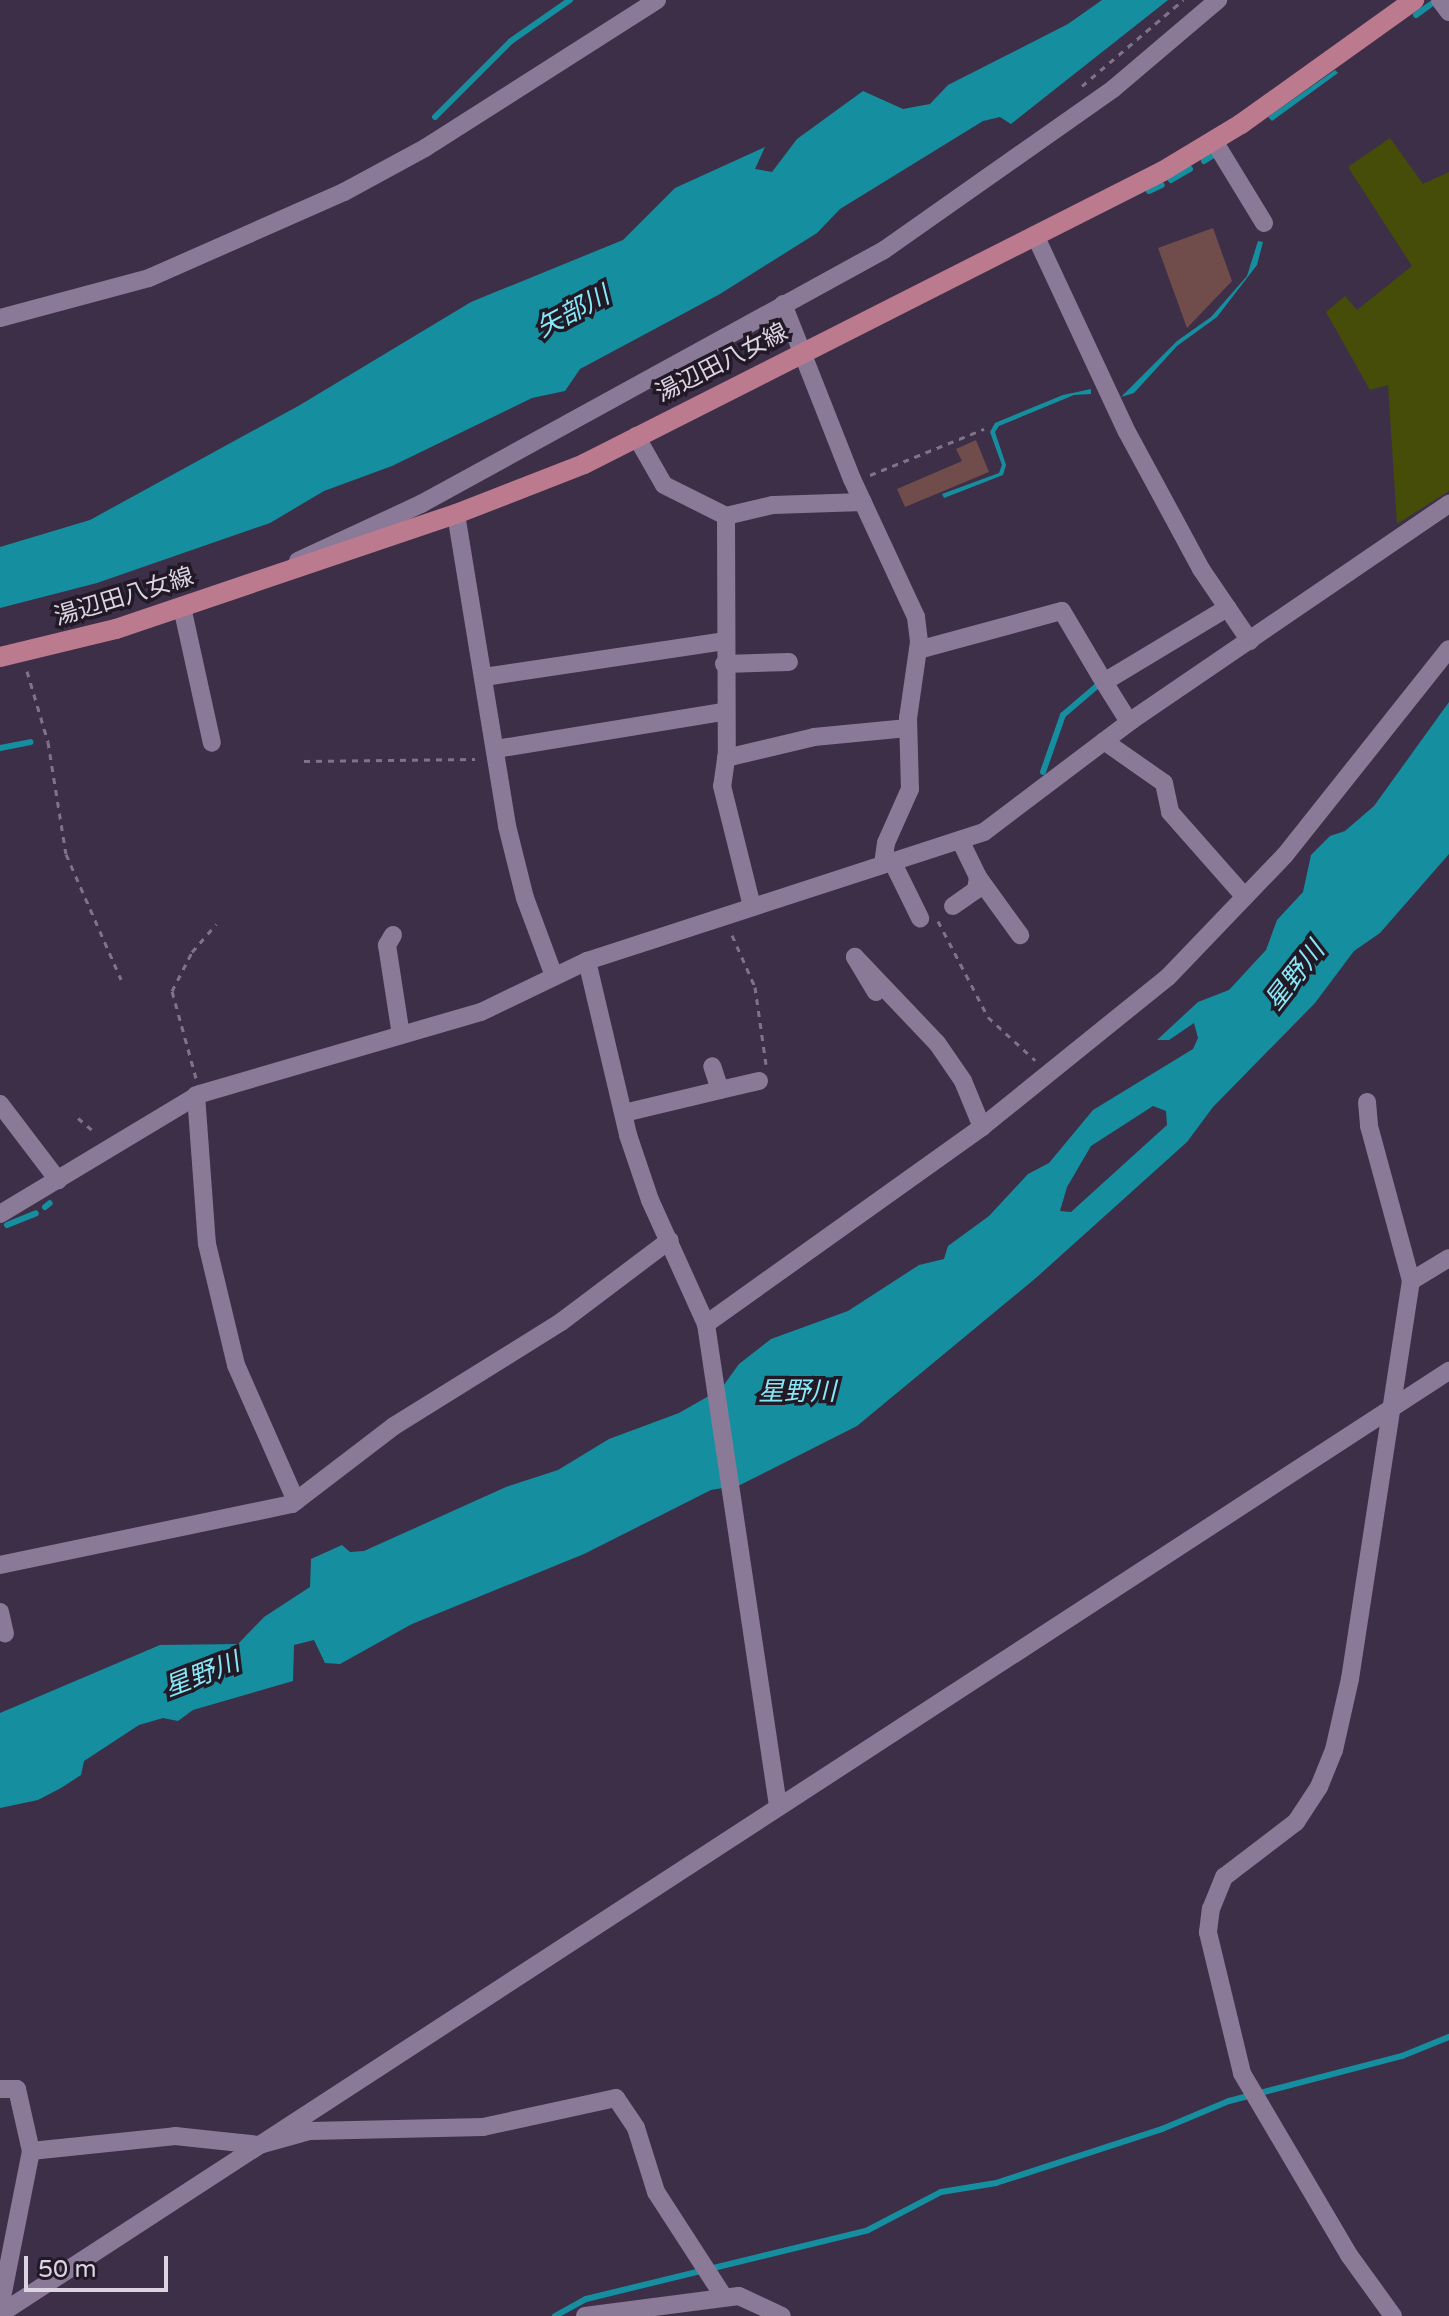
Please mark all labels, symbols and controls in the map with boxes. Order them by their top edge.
water label: 矢部川 [531,280,615,344]
street label: 湯辺田八女線 [651,317,793,409]
street label: 湯辺田八女線 [51,562,197,632]
water label: 星野川 [1259,936,1331,1016]
water label: 星野川 [758,1376,836,1408]
water label: 星野川 [160,1646,244,1704]
scale bar [28,2240,172,2290]
text: 50 m [38,2255,96,2284]

